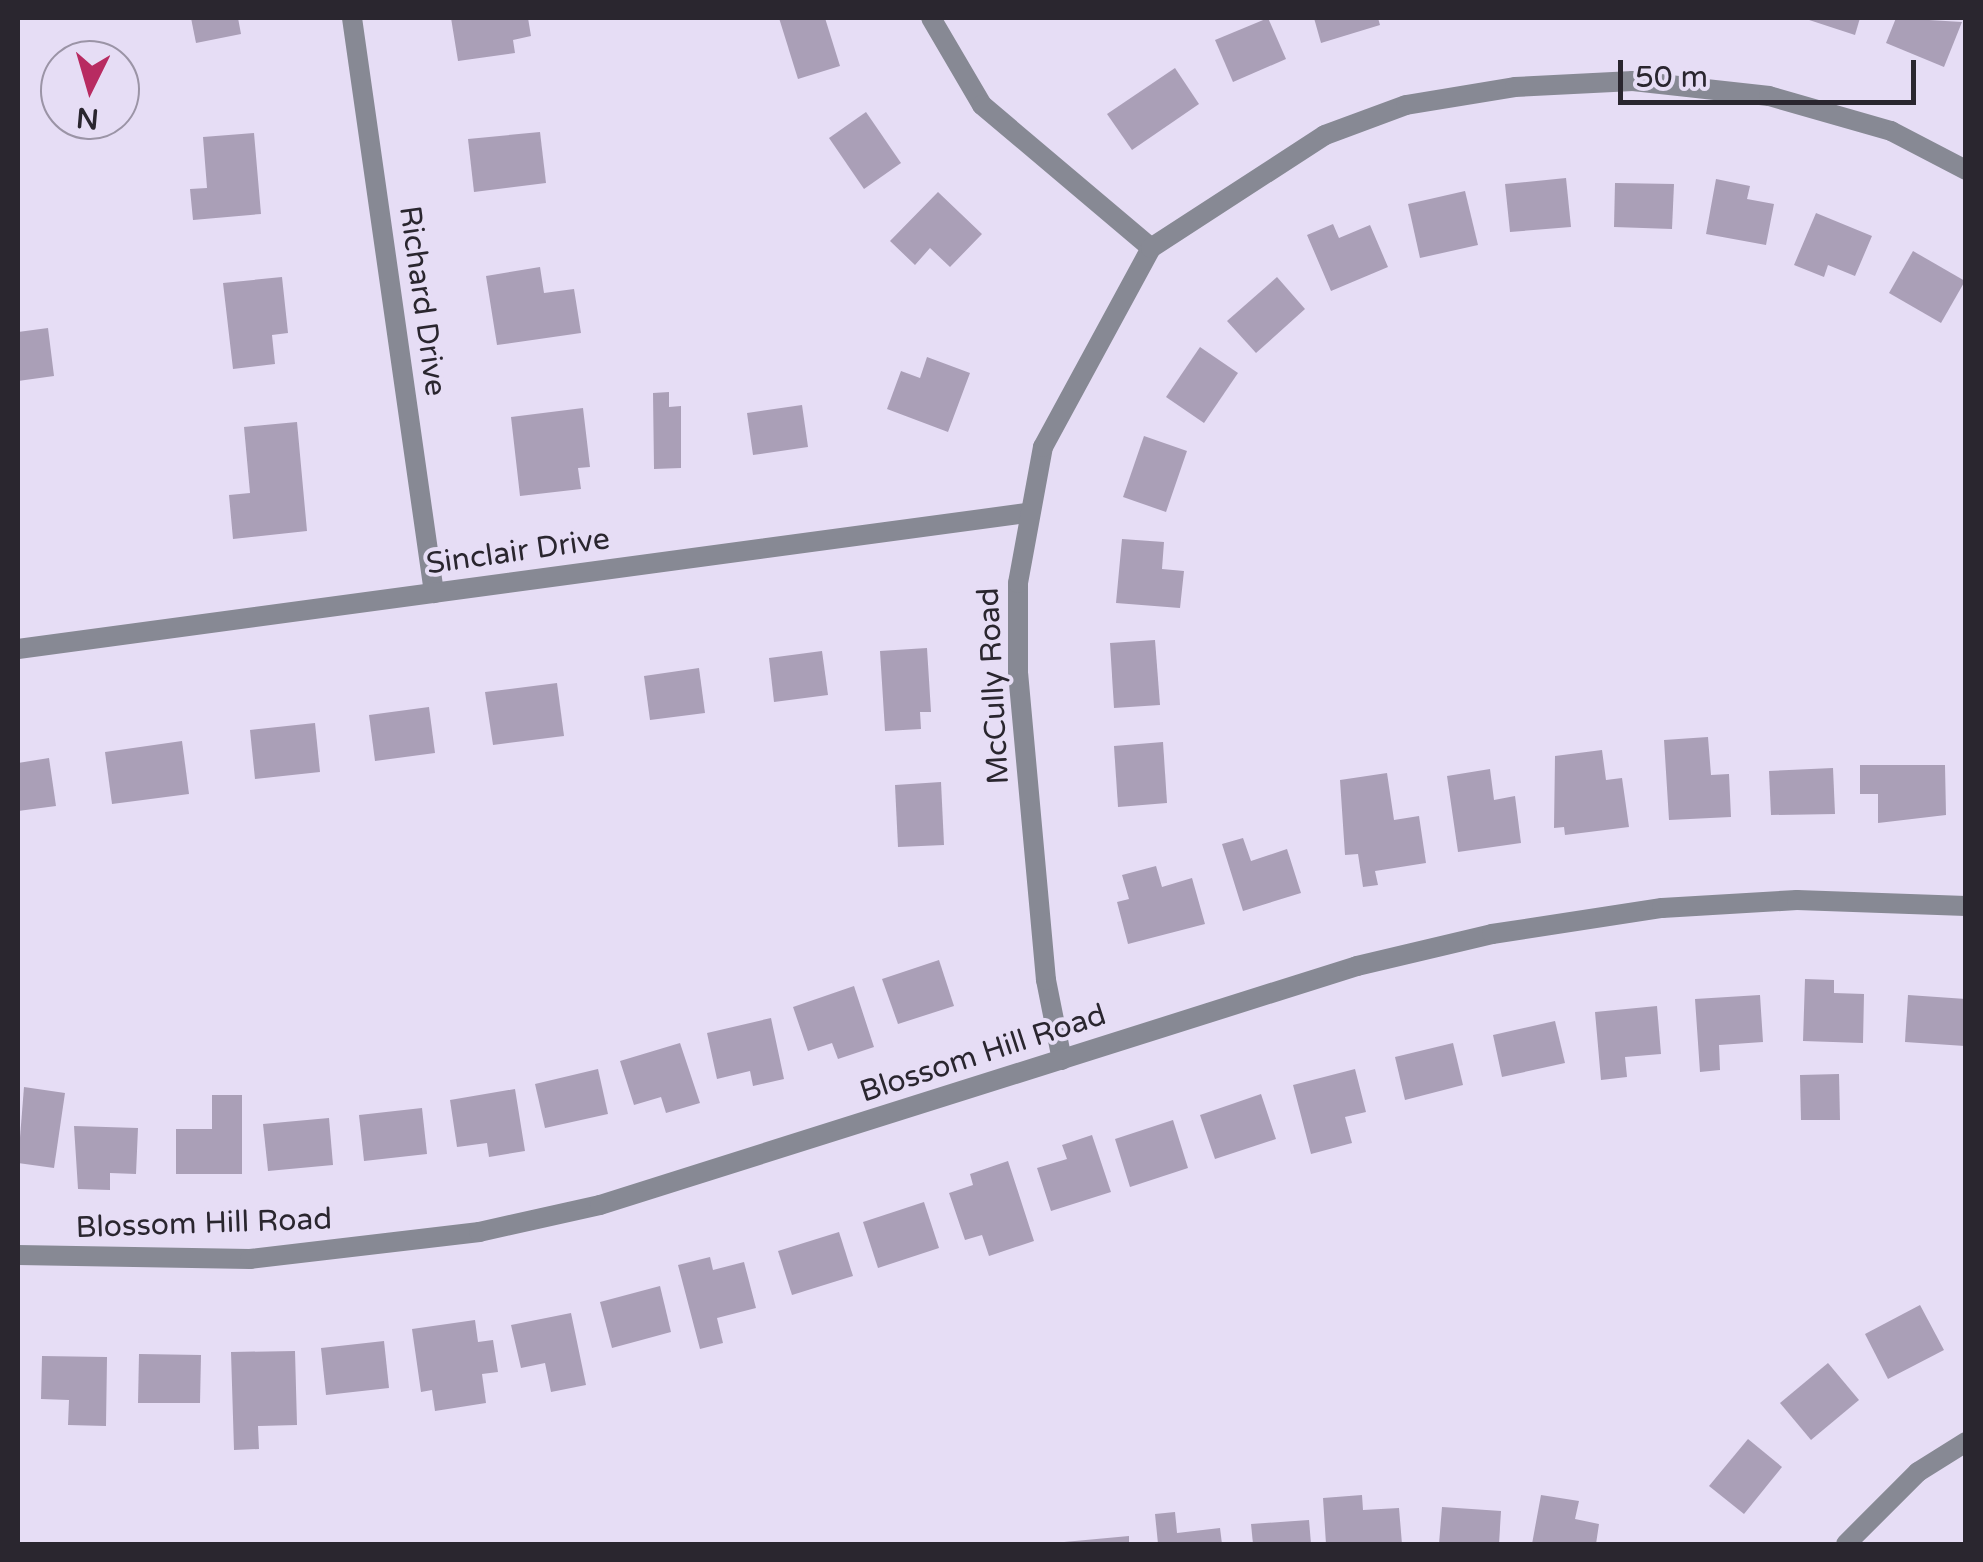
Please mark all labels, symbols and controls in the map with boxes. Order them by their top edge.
north arrow [40,40,140,140]
scale bar [1623,40,1920,102]
text: 50 m [1635,59,1708,96]
text: N [75,100,100,136]
street label: Richard Drive [391,204,453,398]
street label: Sinclair Drive [424,521,612,583]
street label: McCully Road [971,587,1017,785]
street label: Blossom Hill Road [855,997,1111,1111]
street label: Blossom Hill Road [75,1202,333,1246]

